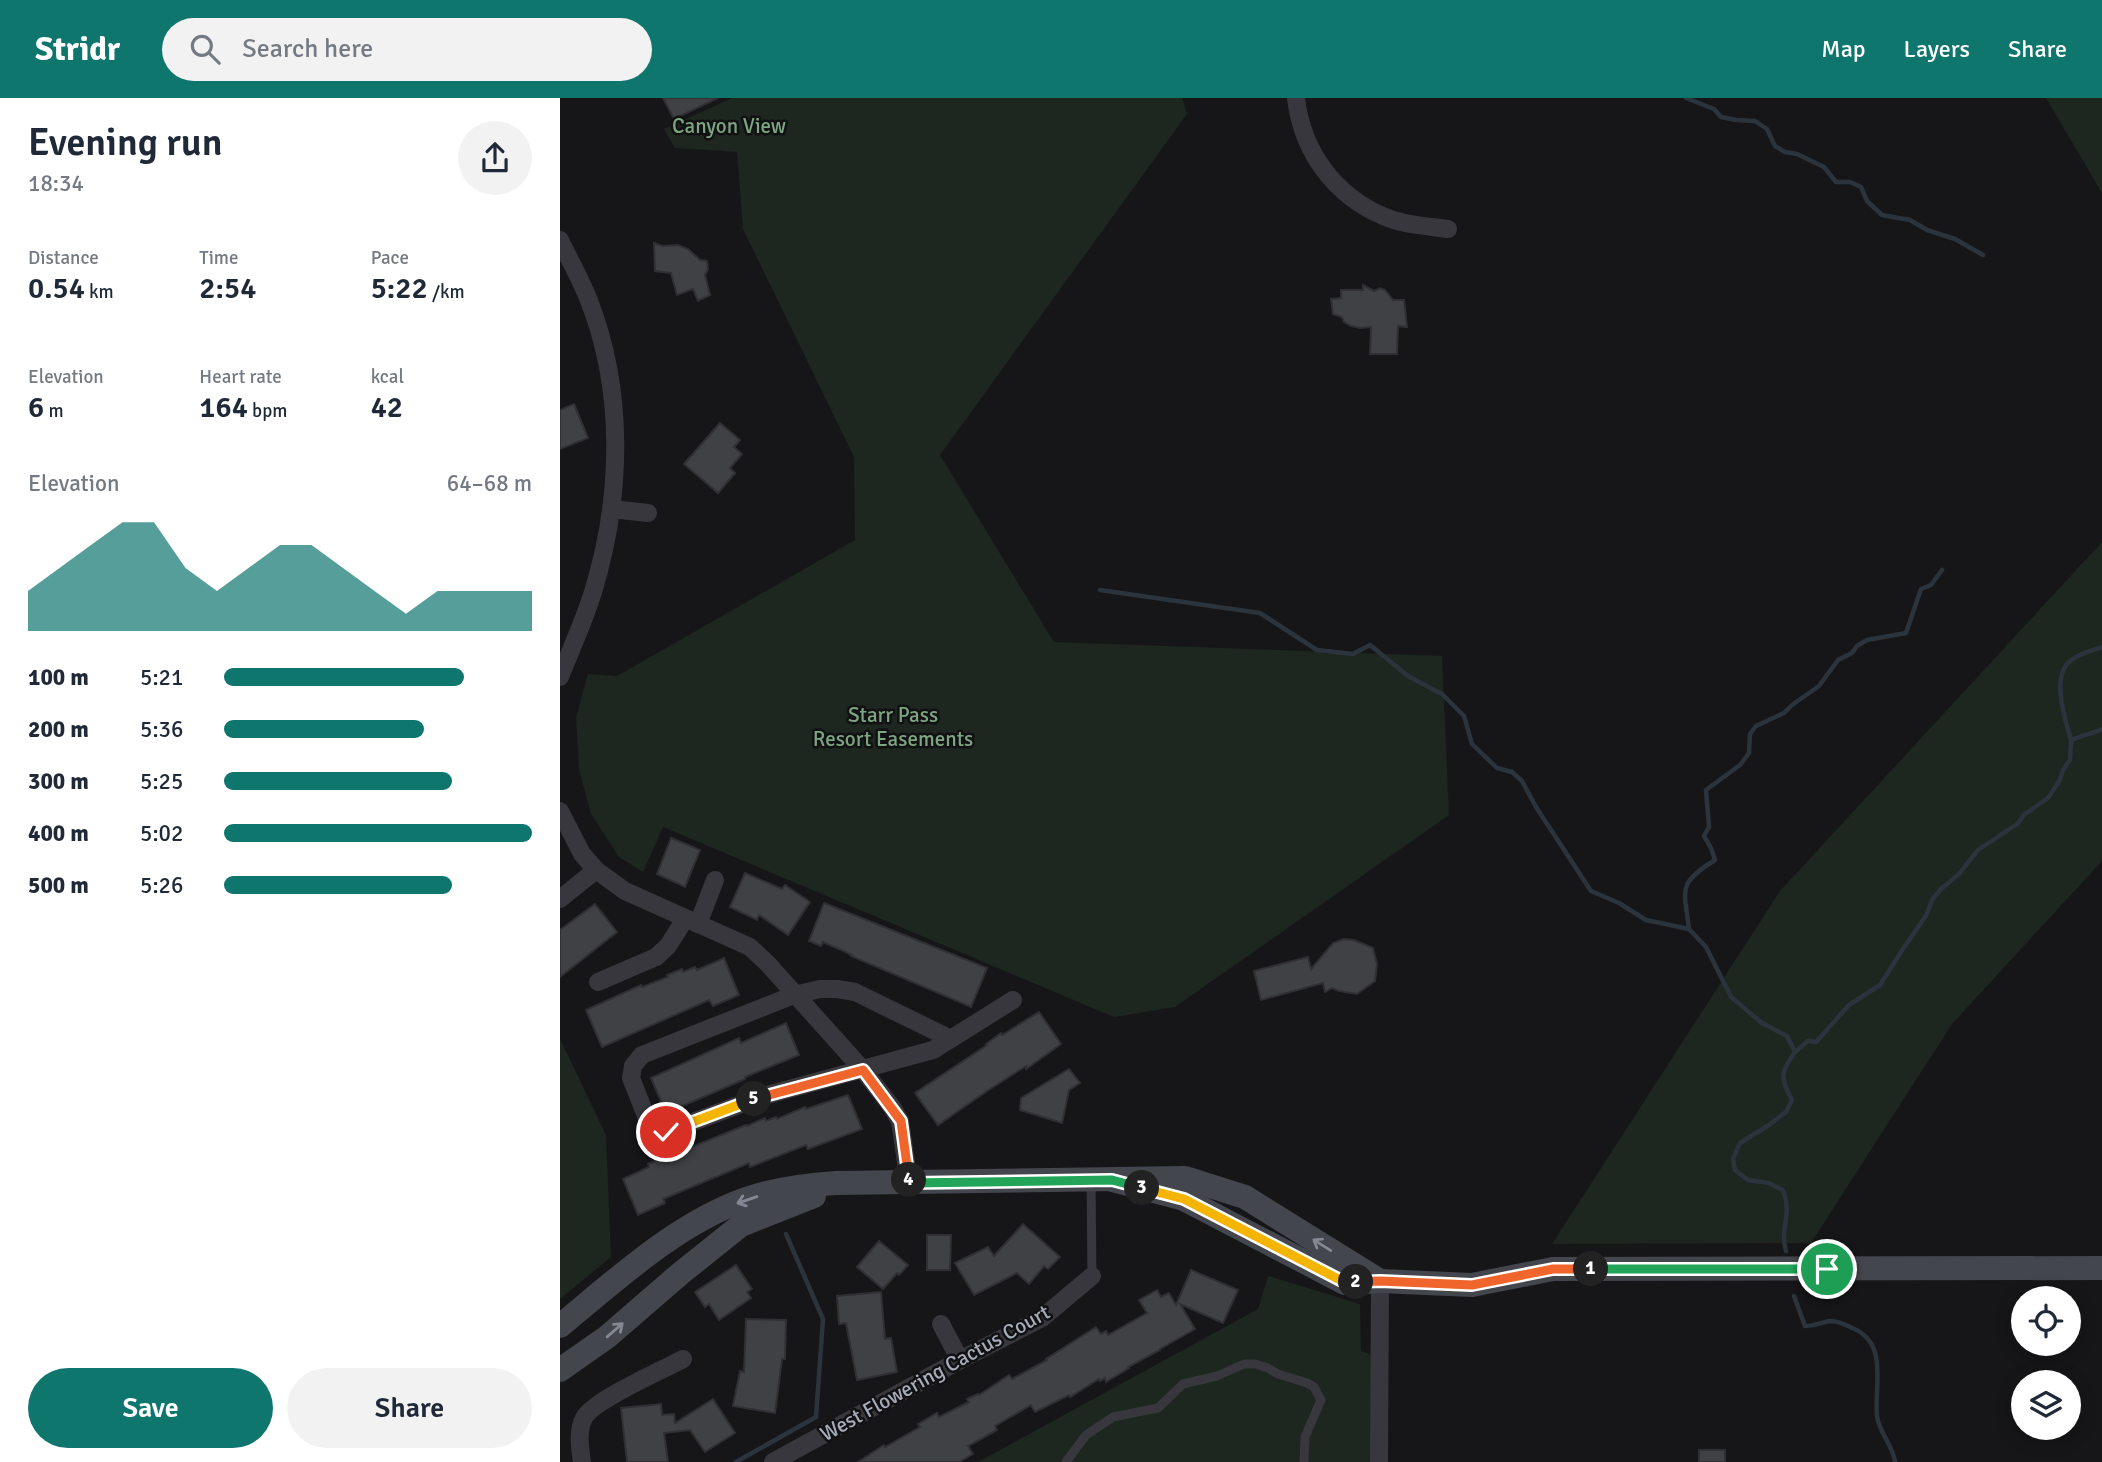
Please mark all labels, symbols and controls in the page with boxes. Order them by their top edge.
search box [162,18,652,81]
text: Stridr [35,29,120,70]
icon: search [186,30,224,68]
text: Search here [242,33,373,65]
text: Map [1821,34,1866,64]
text: Layers [1904,34,1970,64]
text: Share [2008,34,2067,64]
park label: Canyon View [672,113,786,139]
text: Evening run [28,119,222,166]
button: share [458,121,532,195]
text: 18:34 [28,169,84,198]
text: Distance [28,246,99,270]
text: Time [199,246,238,270]
text: Pace [371,246,409,270]
text: 0.54 [28,270,85,307]
text: 2:54 [199,270,256,307]
text: 5:22 [371,270,428,307]
text: km [85,280,114,304]
text: /km [428,280,465,304]
text: Elevation [28,365,104,389]
text: Heart rate [199,365,282,389]
text: kcal [371,365,404,389]
text: 6 [28,389,44,426]
text: 164 [199,389,248,426]
text: 42 [371,389,403,426]
text: m [44,399,64,423]
text: bpm [248,399,287,423]
text: Elevation [28,469,120,498]
text: 64–68 m [447,469,532,498]
text: 100 m [28,663,89,692]
text: 5:21 [140,663,183,692]
park label: Starr Pass Resort Easements [813,702,973,752]
text: 200 m [28,715,89,744]
text: 5:36 [140,715,183,744]
text: 300 m [28,767,89,796]
text: 5:25 [140,767,183,796]
text: 400 m [28,819,89,848]
text: 5:02 [140,819,183,848]
text: 500 m [28,871,89,900]
text: 5:26 [140,871,183,900]
pin: 5 [736,1082,772,1116]
text: 5 [748,1086,759,1110]
pin [636,1102,696,1162]
icon: check [647,1113,685,1151]
pin: 4 [892,1162,926,1198]
text: 4 [903,1167,914,1191]
pin: 3 [1124,1170,1160,1206]
text: 3 [1136,1175,1147,1199]
one-way arrow [737,1195,759,1207]
one-way arrow [1312,1238,1332,1252]
pin [1797,1239,1857,1299]
icon: arrive [1808,1250,1846,1288]
pin: 1 [1574,1252,1608,1286]
text: 1 [1585,1256,1596,1280]
pin: 2 [1338,1264,1374,1300]
text: 2 [1350,1269,1361,1293]
map controls [2011,1286,2081,1440]
button: locate [2011,1286,2081,1356]
street label: West Flowering Cactus Court [816,1299,1054,1447]
one-way arrow [606,1322,624,1338]
button: Save [28,1368,273,1448]
button: Share [287,1368,532,1448]
button: layers [2011,1370,2081,1440]

